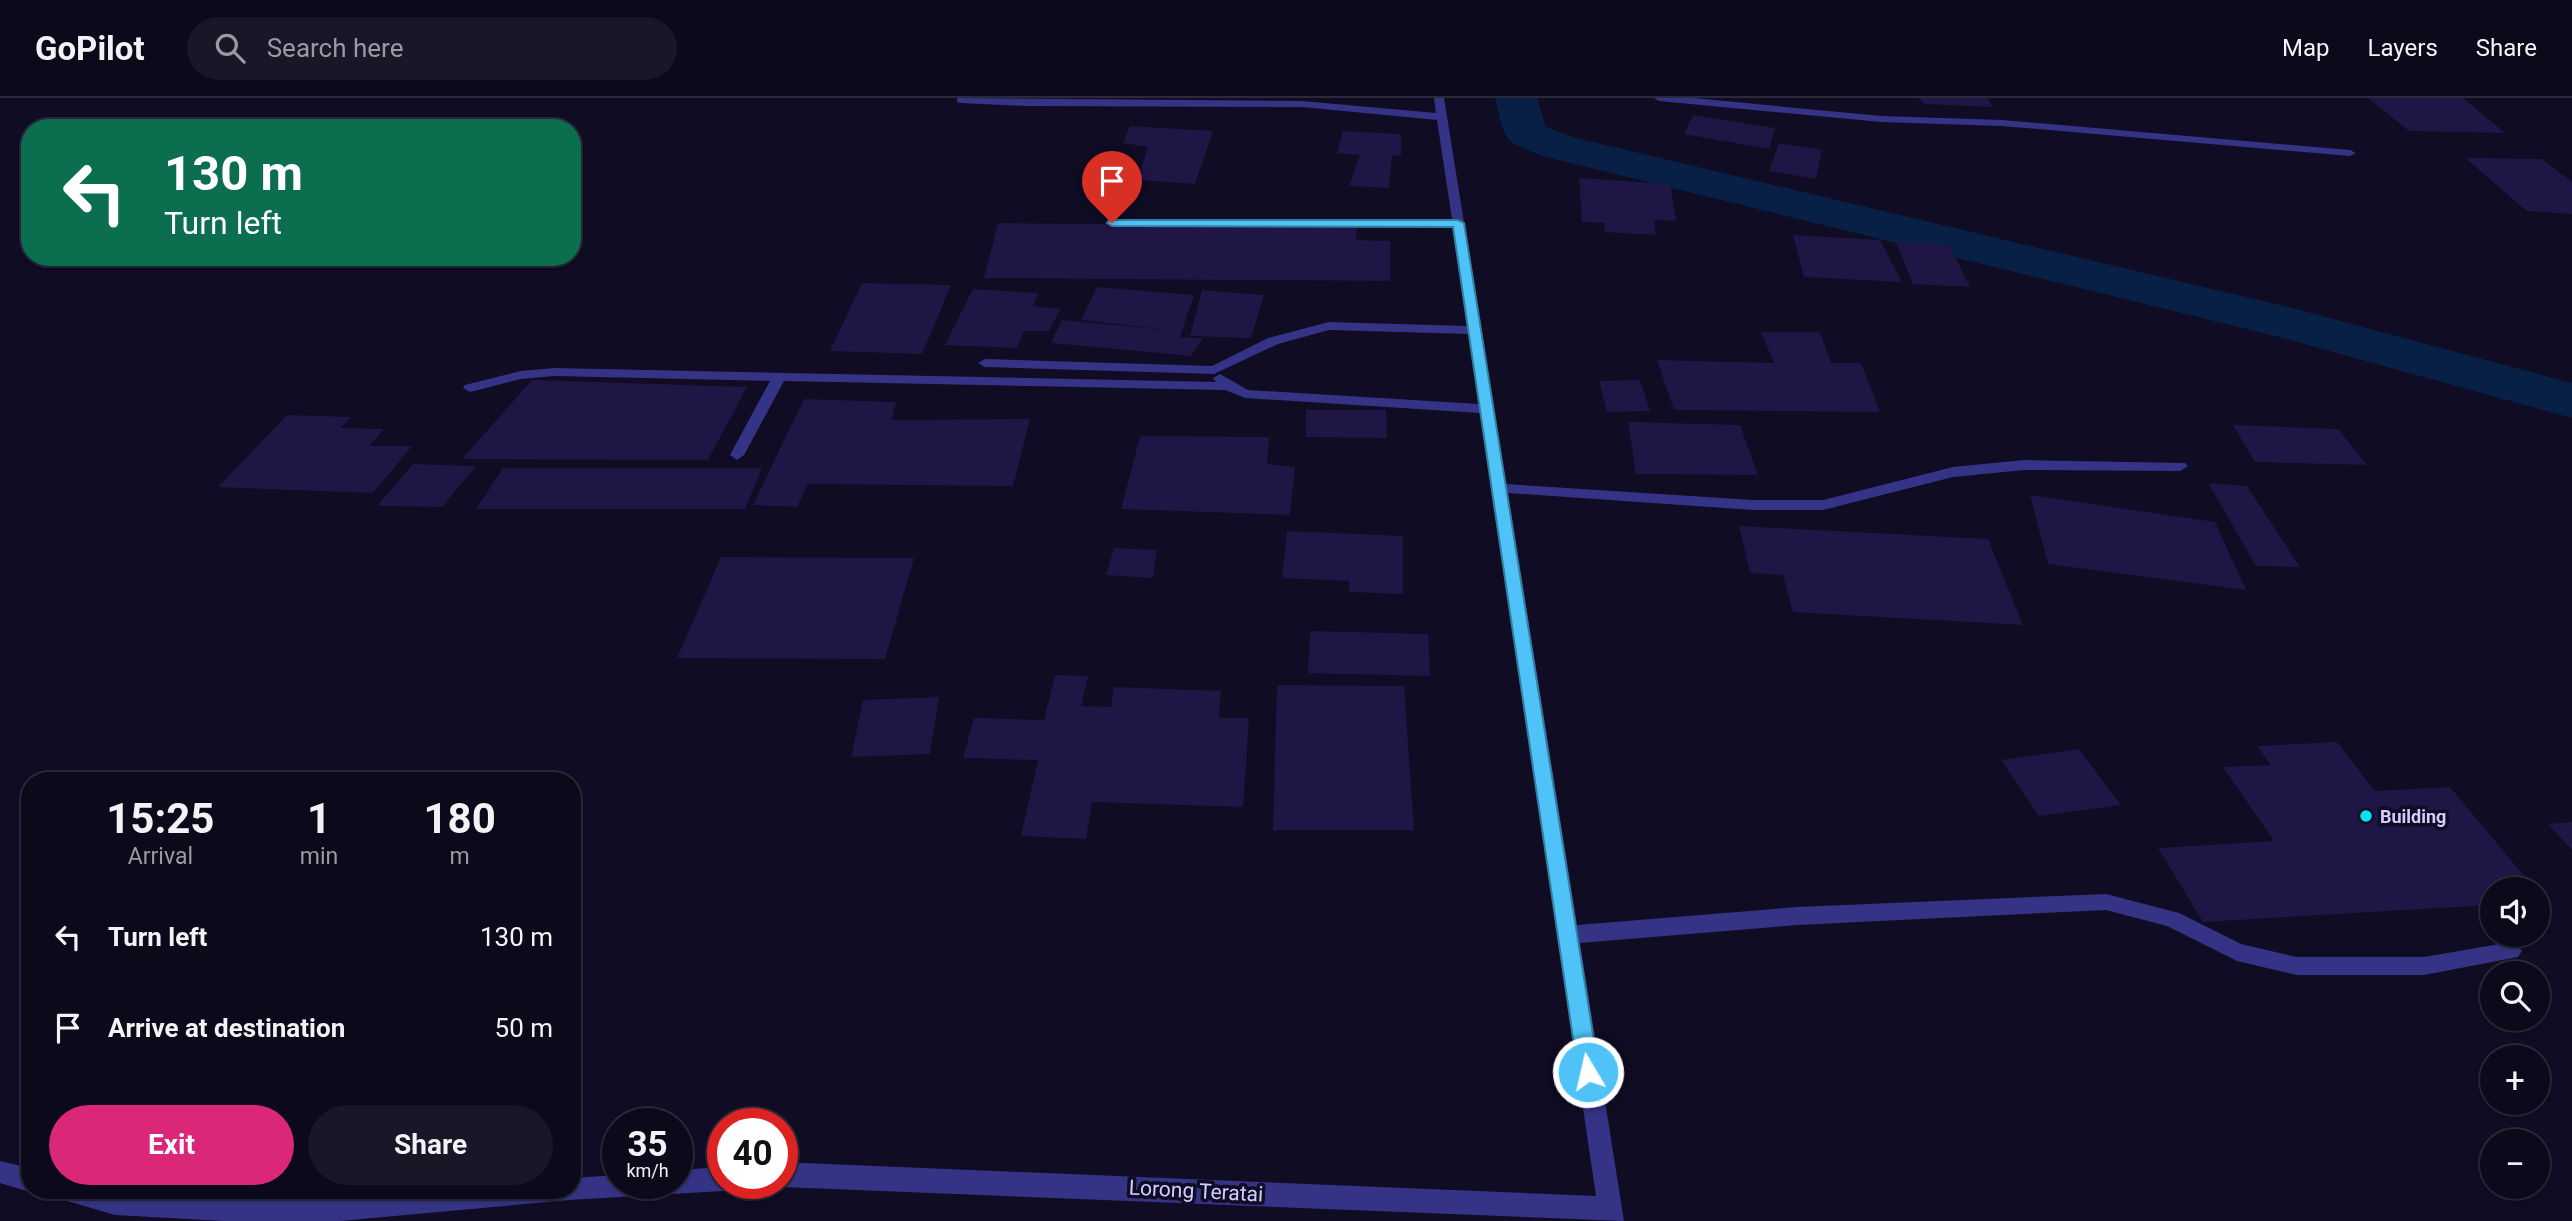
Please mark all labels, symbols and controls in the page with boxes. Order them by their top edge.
search box [187,17,677,80]
text: GoPilot [35,29,145,68]
icon: search [211,29,249,67]
text: Search here [267,33,403,63]
text: Map [2282,34,2330,62]
text: Layers [2368,34,2438,62]
text: Share [2476,34,2537,62]
text: 130 m [164,145,303,202]
icon: left [49,147,140,238]
pin [1082,151,1142,223]
icon: arrive [1093,162,1131,200]
text: Turn left [164,204,282,242]
text: 15:25 [106,794,214,843]
text: 1 [307,794,331,843]
text: 180 [423,794,496,843]
place label: Building [2380,806,2446,827]
marker: Building [2358,808,2374,824]
text: Arrival [128,843,193,870]
text: min [300,843,338,870]
text: m [450,843,470,870]
map controls [2480,877,2550,1199]
button: sound [2480,877,2550,947]
icon: left [49,918,87,956]
text: Turn left [108,922,207,952]
text: 130 m [480,922,553,952]
button: search [2480,961,2550,1031]
icon: arrive [49,1009,87,1047]
text: Arrive at destination [108,1013,345,1043]
text: 50 m [495,1013,553,1043]
position arrow [1551,1035,1625,1109]
button: + [2480,1045,2550,1115]
button: Exit [49,1105,294,1185]
button: Share [308,1105,553,1185]
speed limit sign: 40 [707,1108,798,1199]
text: 35 [627,1124,668,1165]
button: − [2480,1129,2550,1199]
text: km/h [626,1160,669,1181]
street label: Lorong Teratai [1128,1175,1264,1207]

